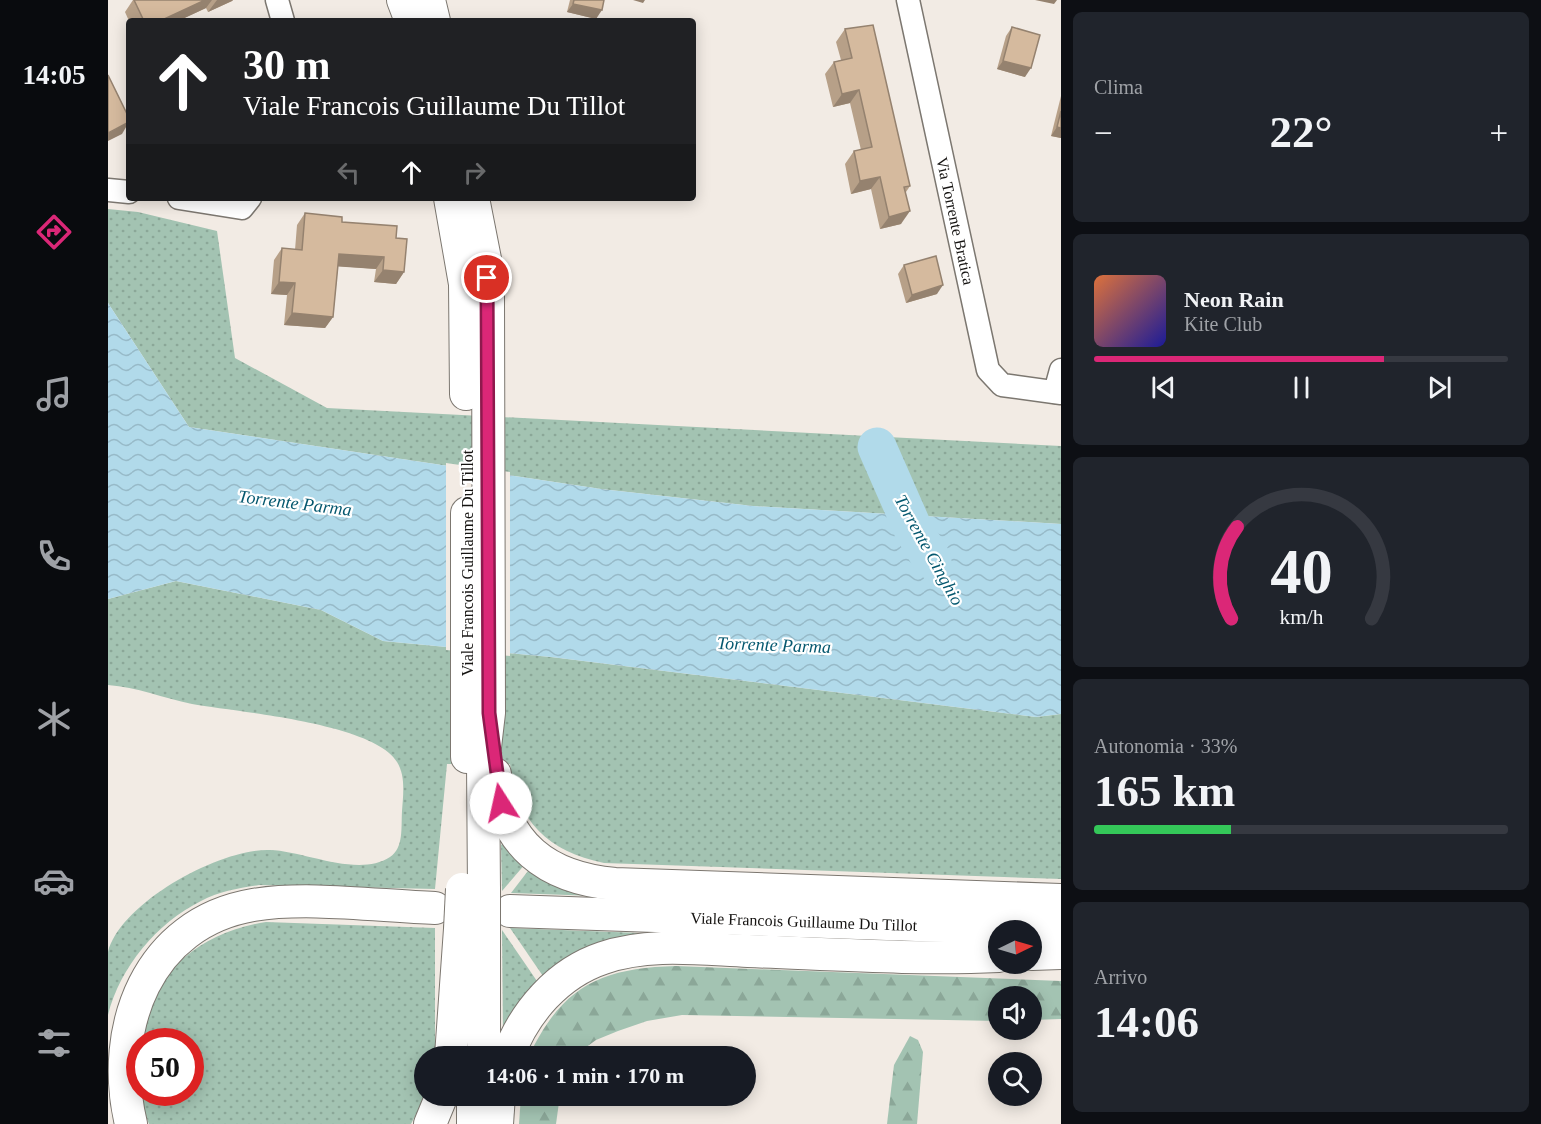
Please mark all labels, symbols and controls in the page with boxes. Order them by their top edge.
icon: ahead [144,42,222,120]
text: 30 m [243,42,331,88]
text: 14:05 [23,60,86,90]
text: Clima [1094,76,1143,98]
text: Viale Francois Guillaume Du Tillot [243,91,625,121]
text: 22° [1270,107,1333,157]
text: − [1094,115,1113,151]
text: + [1489,115,1508,151]
icon: left [332,156,365,189]
icon: ahead [395,156,428,189]
icon: right [458,156,491,189]
street label: Via Torrente Bratica [933,156,977,286]
icon: directions [33,211,75,253]
pin [461,252,512,303]
icon: arrive [470,261,503,294]
text: Neon Rain [1184,287,1284,312]
text: Kite Club [1184,313,1262,335]
icon: previous [1147,371,1180,404]
icon: pause [1285,371,1318,404]
icon: next [1423,371,1456,404]
icon: music [33,373,75,415]
street label: Viale Francois Guillaume Du Tillot [459,449,476,676]
water label: Torrente Parma [237,486,353,520]
water label: Torrente Cinghio [890,491,968,609]
icon: phone [33,535,75,577]
text: 40 [1270,537,1332,606]
text: km/h [1279,605,1323,629]
water label: Torrente Parma [717,633,831,657]
icon: climate [33,698,75,740]
text: Autonomia · 33% [1094,735,1237,757]
text: 165 km [1094,766,1235,816]
position arrow [469,771,533,835]
icon: car [33,860,75,902]
street label: Viale Francois Guillaume Du Tillot [690,909,918,934]
north arrow [988,920,1042,974]
map controls [988,920,1042,1106]
text: Arrivo [1094,966,1147,988]
button: sound [988,986,1042,1040]
text: 14:06 [1094,997,1199,1047]
icon: filters [33,1022,75,1064]
speed limit sign: 50 [126,1028,204,1106]
button: search [988,1052,1042,1106]
text: 14:06 · 1 min · 170 m [486,1063,684,1088]

